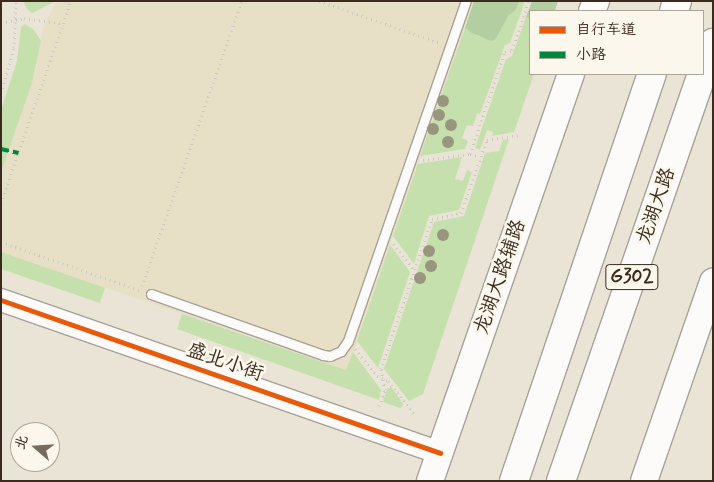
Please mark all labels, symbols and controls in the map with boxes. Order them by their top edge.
legend [529,10,704,75]
text: 自行车道 [576,20,636,40]
text: 小路 [576,45,606,65]
street label: 龙湖大路 [632,164,680,248]
street label: 龙湖大路辅路 [469,216,531,338]
road number: G302 [604,260,660,294]
street label: 盛北小街 [183,338,267,386]
north arrow [10,422,60,472]
text: 北 [11,433,33,452]

